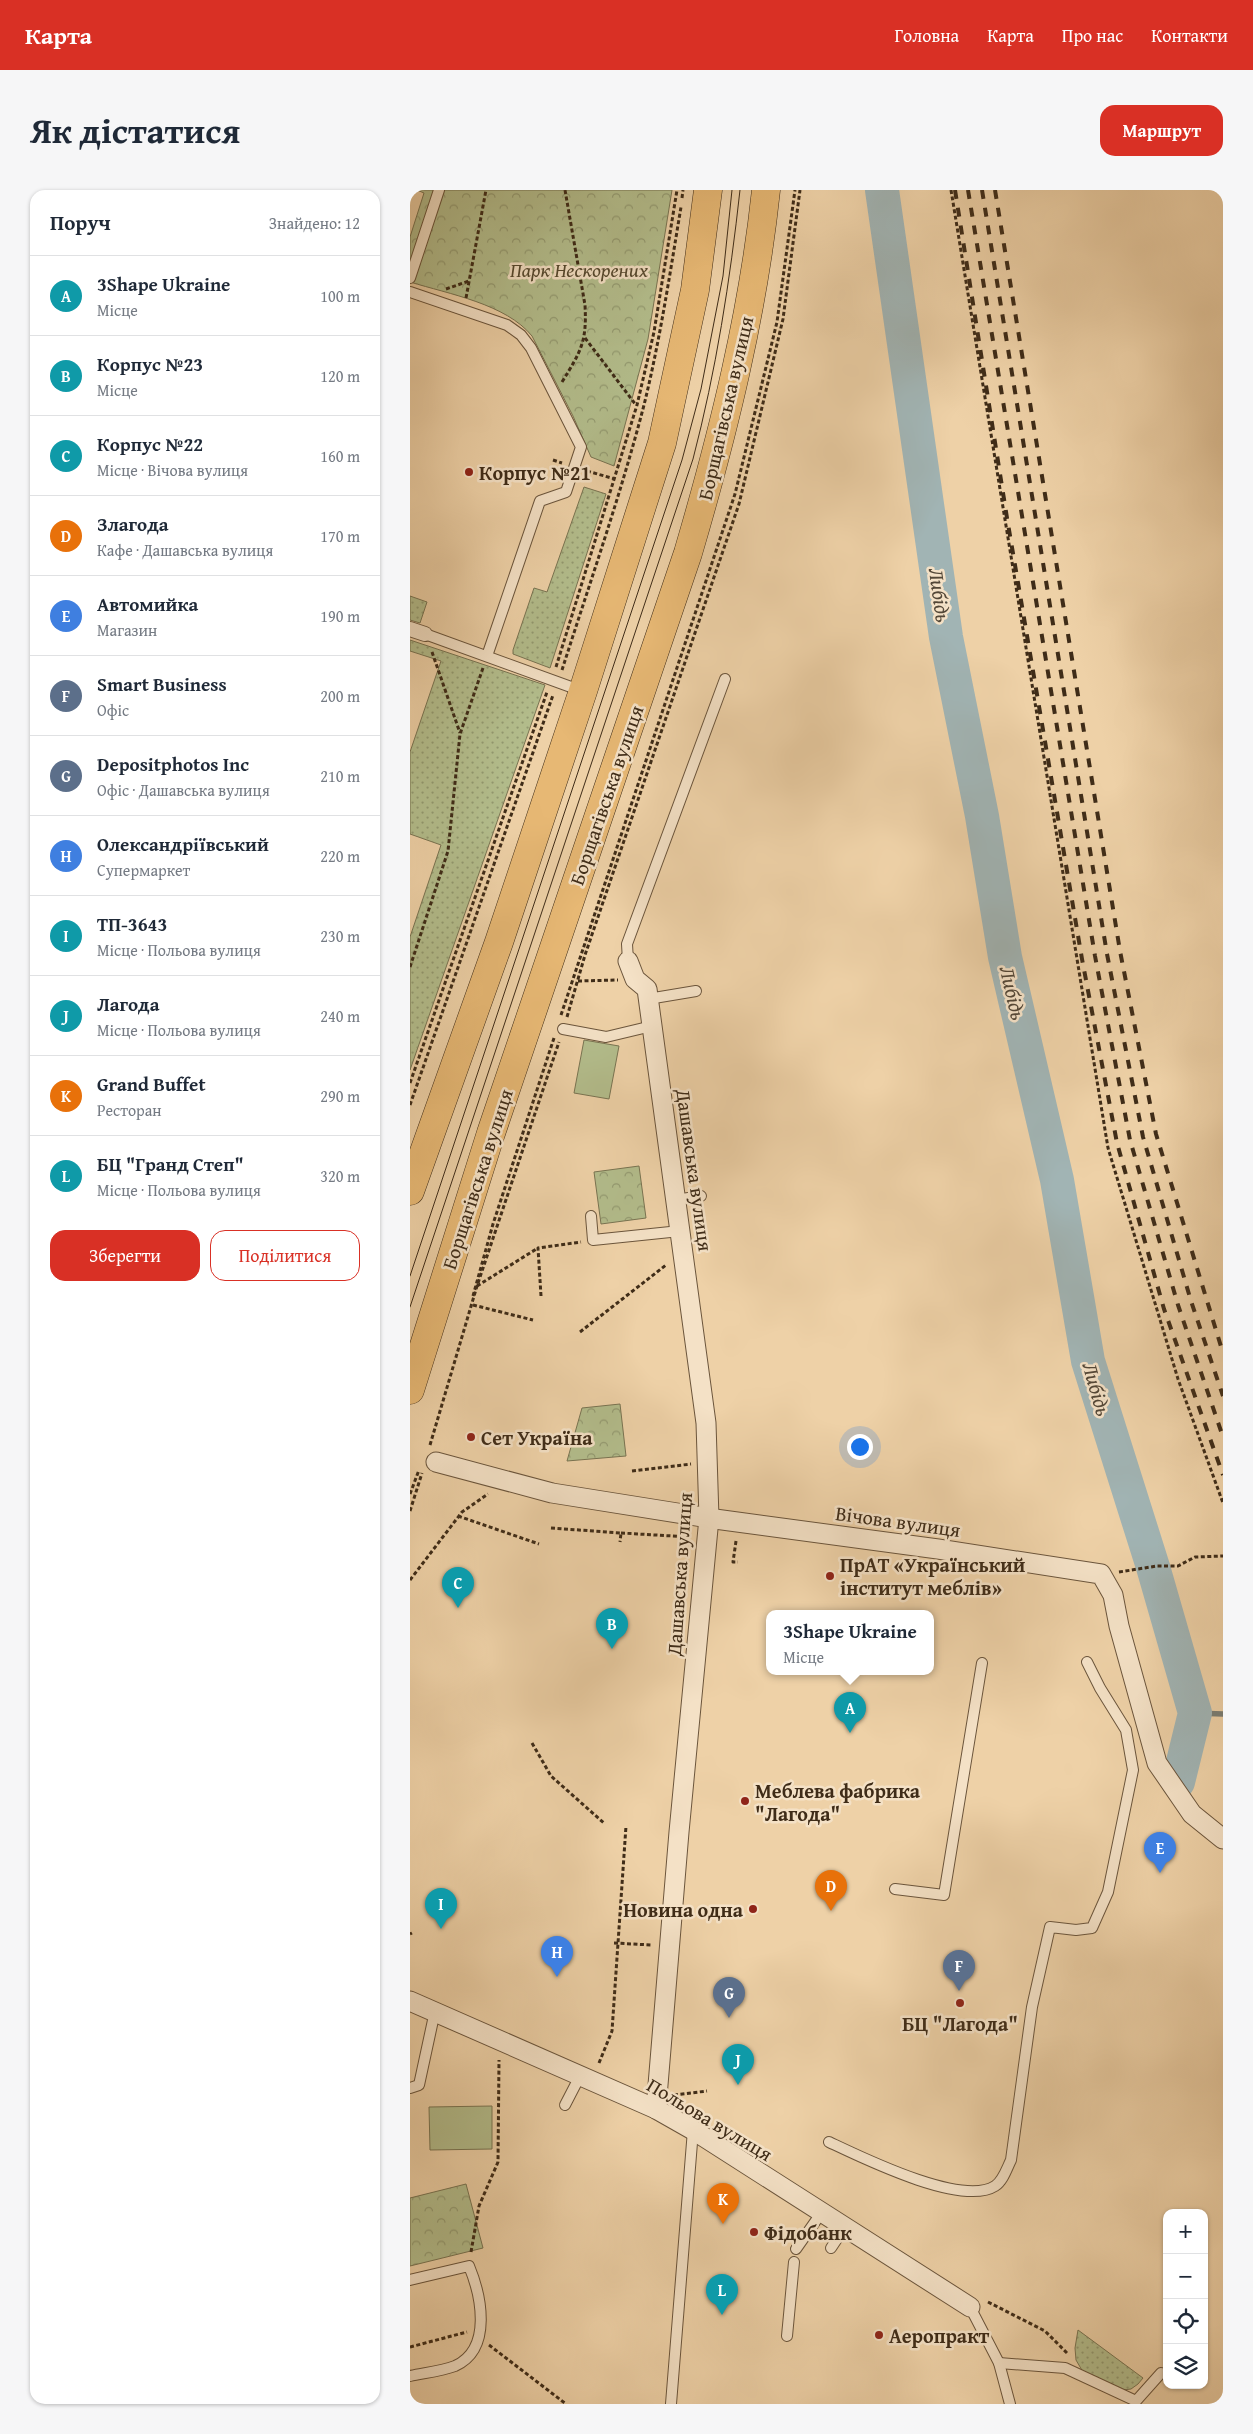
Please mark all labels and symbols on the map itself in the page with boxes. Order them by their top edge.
park label: Парк Нескорених [510,255,648,284]
street label: Борщагівська вулиця [690,313,760,503]
place label: Корпус №21 [479,458,591,487]
marker: Корпус №21 [463,466,475,478]
water label: Либідь [921,566,959,624]
street label: Борщагівська вулиця [562,701,650,889]
water label: Либідь [992,963,1034,1023]
street label: Борщагівська вулиця [434,1085,520,1273]
street label: Дашавська вулиця [669,1086,721,1253]
water label: Либідь [1075,1358,1119,1420]
place label: Сет Україна [481,1423,593,1452]
marker: Сет Україна [465,1431,477,1443]
your location [847,1434,873,1460]
street label: Дашавська вулиця [659,1491,699,1658]
street label: Вічова вулиця [834,1498,962,1544]
place label: ПрАТ «Український інститут меблів» [840,1550,1026,1602]
pin: C [442,1567,474,1608]
marker: ПрАТ «Український інститут меблів» [824,1570,836,1582]
pin: B [596,1608,628,1649]
pin: A [834,1692,866,1733]
place label: Меблева фабрика "Лагода" [755,1776,921,1828]
marker: Меблева фабрика "Лагода" [739,1795,751,1807]
pin: E [1144,1832,1176,1873]
pin: D [815,1870,847,1911]
pin: I [425,1888,457,1929]
place label: Новина одна [623,1895,744,1924]
marker: Новина одна [747,1903,759,1915]
pin: H [541,1936,573,1977]
pin: F [943,1950,975,1991]
pin: G [713,1977,745,2018]
marker: БЦ "Лагода" [954,1997,966,2009]
place label: БЦ "Лагода" [902,2009,1018,2038]
pin: J [722,2044,754,2085]
street label: Польова вулиця [642,2070,778,2168]
pin: K [707,2183,739,2224]
place label: Фідобанк [764,2218,852,2247]
marker: Фідобанк [748,2226,760,2238]
pin: L [706,2274,738,2315]
place label: Аеропракт [889,2321,990,2350]
marker: Аеропракт [873,2329,885,2341]

